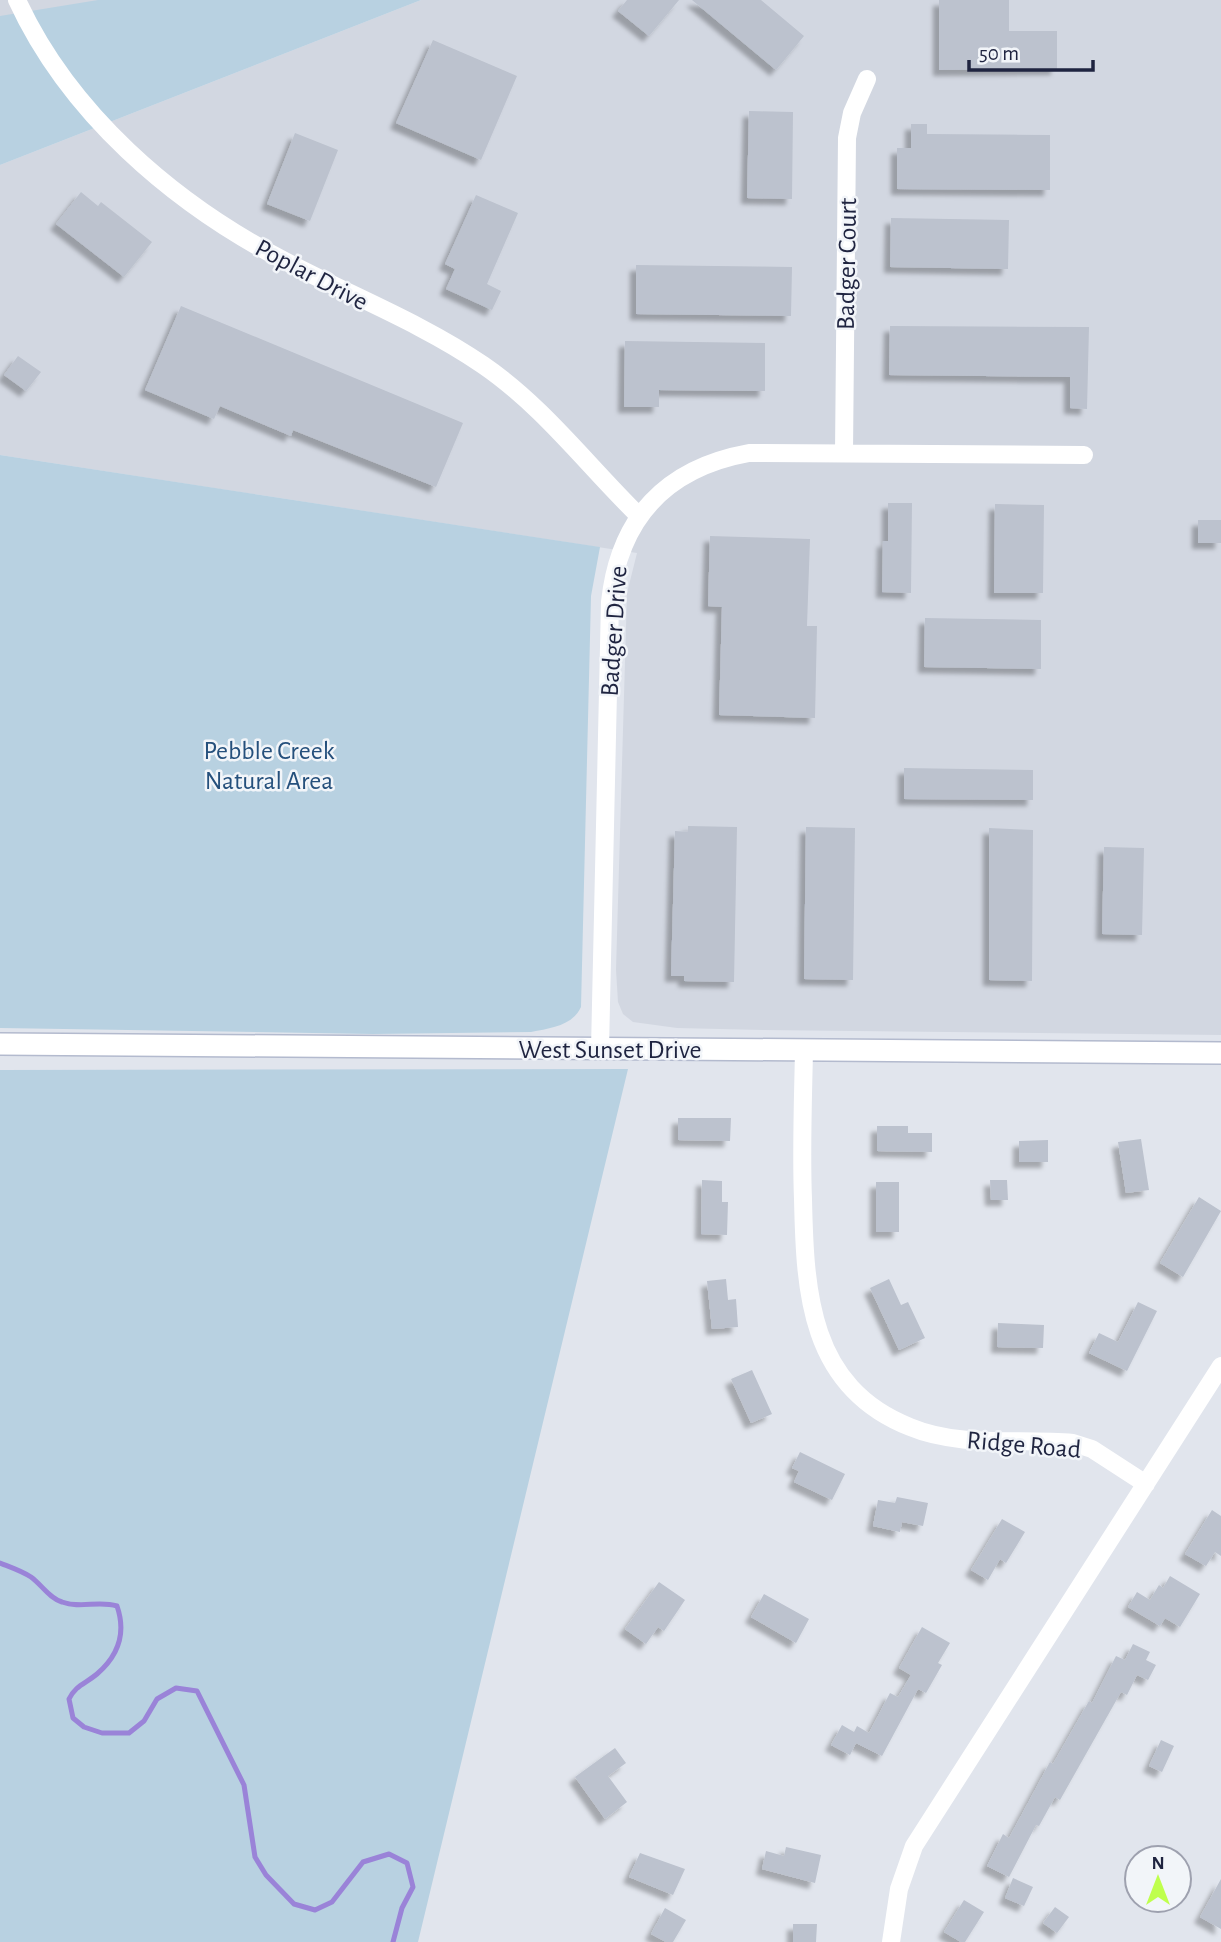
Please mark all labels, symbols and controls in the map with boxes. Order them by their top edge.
scale bar [969,28,1093,72]
text: 50 m [979,43,1019,64]
street label: Badger Court [833,198,861,330]
street label: Poplar Drive [251,234,372,315]
street label: Badger Drive [596,565,632,697]
park label: Pebble Creek Natural Area [203,738,335,794]
street label: West Sunset Drive [518,1037,702,1063]
street label: Ridge Road [966,1427,1082,1463]
north arrow [1123,1844,1193,1914]
text: N [1151,1854,1165,1873]

